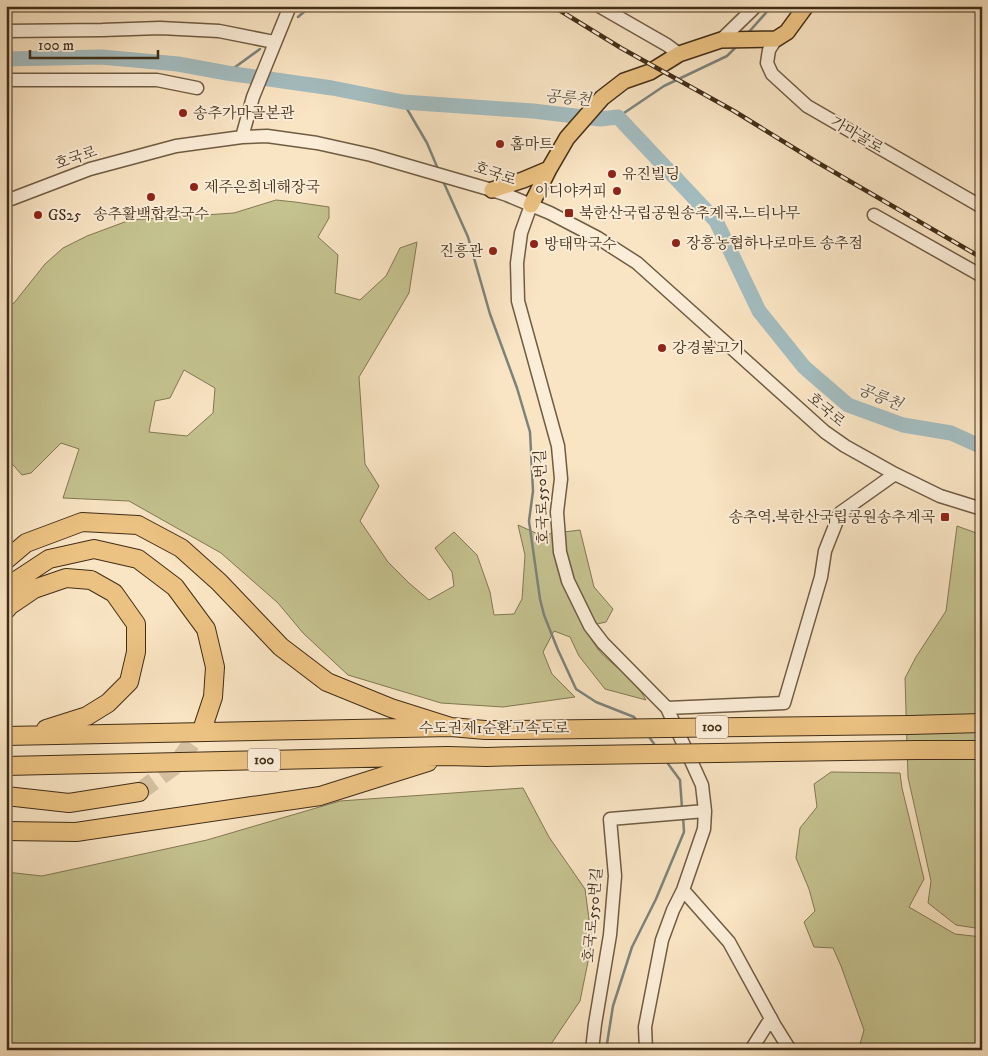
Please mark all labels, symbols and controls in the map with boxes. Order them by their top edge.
scale bar [30,28,158,60]
text: 100 m [38,36,74,55]
water label: 공릉천 [544,86,594,110]
place label: 송추가마골본관 [193,104,295,123]
marker: 송추가마골본관 [177,107,189,119]
street label: 가마골로 [827,112,887,158]
place label: 홈마트 [510,135,554,154]
marker: 홈마트 [494,138,506,150]
street label: 호국로 [52,142,100,174]
street label: 호국로 [471,158,519,190]
place label: 유진빌딩 [622,165,680,184]
marker: 유진빌딩 [606,168,618,180]
place label: 제주은희네해장국 [204,178,320,197]
marker: 제주은희네해장국 [188,181,200,193]
place label: 이디야커피 [535,182,607,201]
marker: 이디야커피 [611,185,623,197]
marker: 송추활백합칼국수 [145,191,157,203]
place label: 북한산국립공원송추계곡.느티나무 [579,204,800,223]
place label: 송추활백합칼국수 [93,205,209,224]
place label: GS25 [48,206,82,225]
marker: 북한산국립공원송추계곡.느티나무 [563,207,575,219]
marker: GS25 [32,209,44,221]
place label: 장흥농협하나로마트 송추점 [686,234,863,253]
place label: 방태막국수 [544,235,617,254]
marker: 장흥농협하나로마트 송추점 [670,237,682,249]
marker: 방태막국수 [528,238,540,250]
place label: 진흥관 [440,242,483,261]
marker: 진흥관 [487,245,499,257]
place label: 강경불고기 [672,339,744,358]
marker: 강경불고기 [656,342,668,354]
water label: 공릉천 [855,379,907,416]
street label: 호국로 [803,389,849,432]
street label: 호국로550번길 [531,449,553,545]
place label: 송추역.북한산국립공원송추계곡 [729,508,936,527]
marker: 송추역.북한산국립공원송추계곡 [939,511,951,523]
road number: 100 [696,716,728,739]
street label: 수도권제1순환고속도로 [419,719,570,738]
road number: 100 [248,748,280,772]
street label: 호국로550번길 [579,867,607,963]

